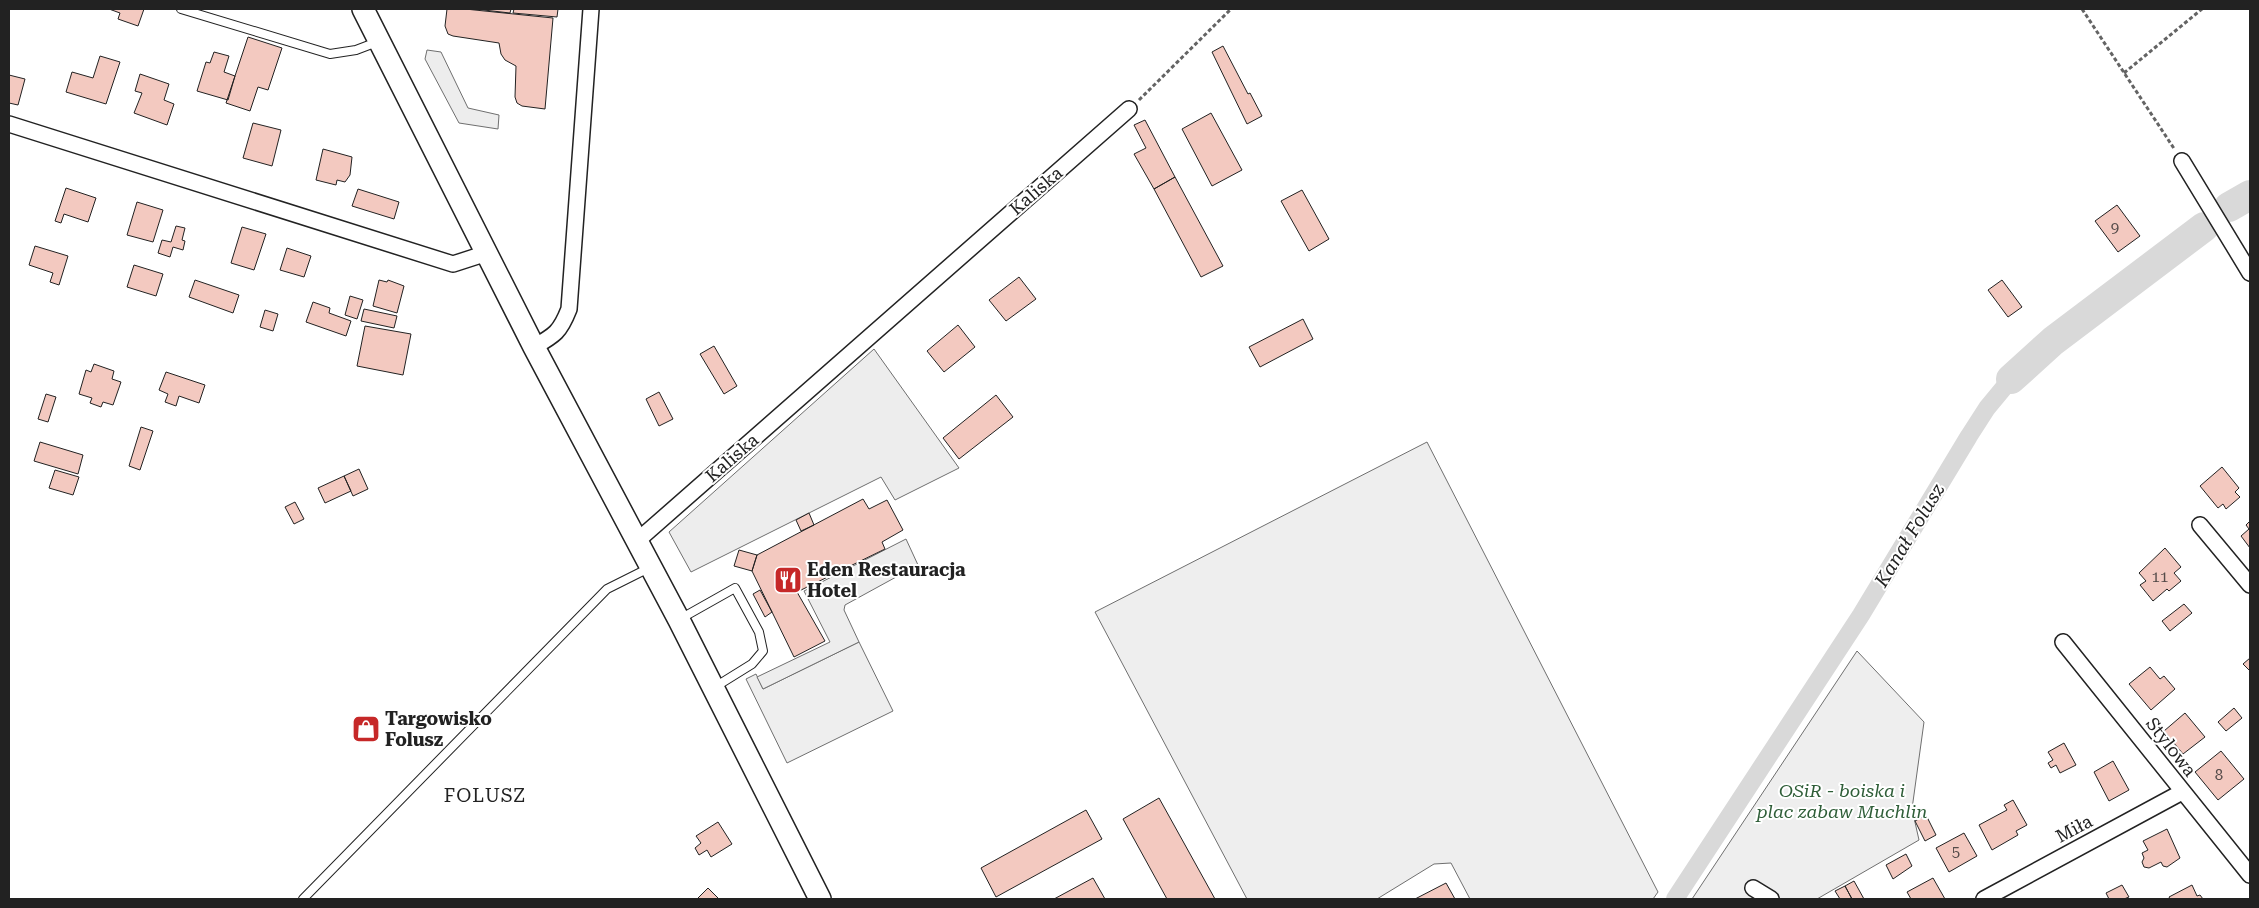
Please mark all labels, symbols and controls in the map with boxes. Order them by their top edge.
street label: Kaliska [1005,162,1067,219]
house number: 9 [2111,219,2119,237]
street label: Kaliska [701,429,763,486]
water label: Kanał Folusz [1869,479,1950,592]
place label: Eden Restauracja Hotel [807,559,966,601]
restaurant icon: Eden Restauracja Hotel [773,565,803,595]
house number: 11 [2152,568,2168,586]
place label: Targowisko Folusz [385,708,492,750]
street label: Stylowa [2142,713,2201,781]
shop icon: Targowisko Folusz [351,714,381,744]
house number: 8 [2215,766,2223,784]
park label: OSiR - boiska i plac zabaw Muchlin [1755,780,1927,822]
district label: FOLUSZ [444,784,526,807]
street label: Miła [2052,810,2096,847]
house number: 5 [1952,843,1960,861]

